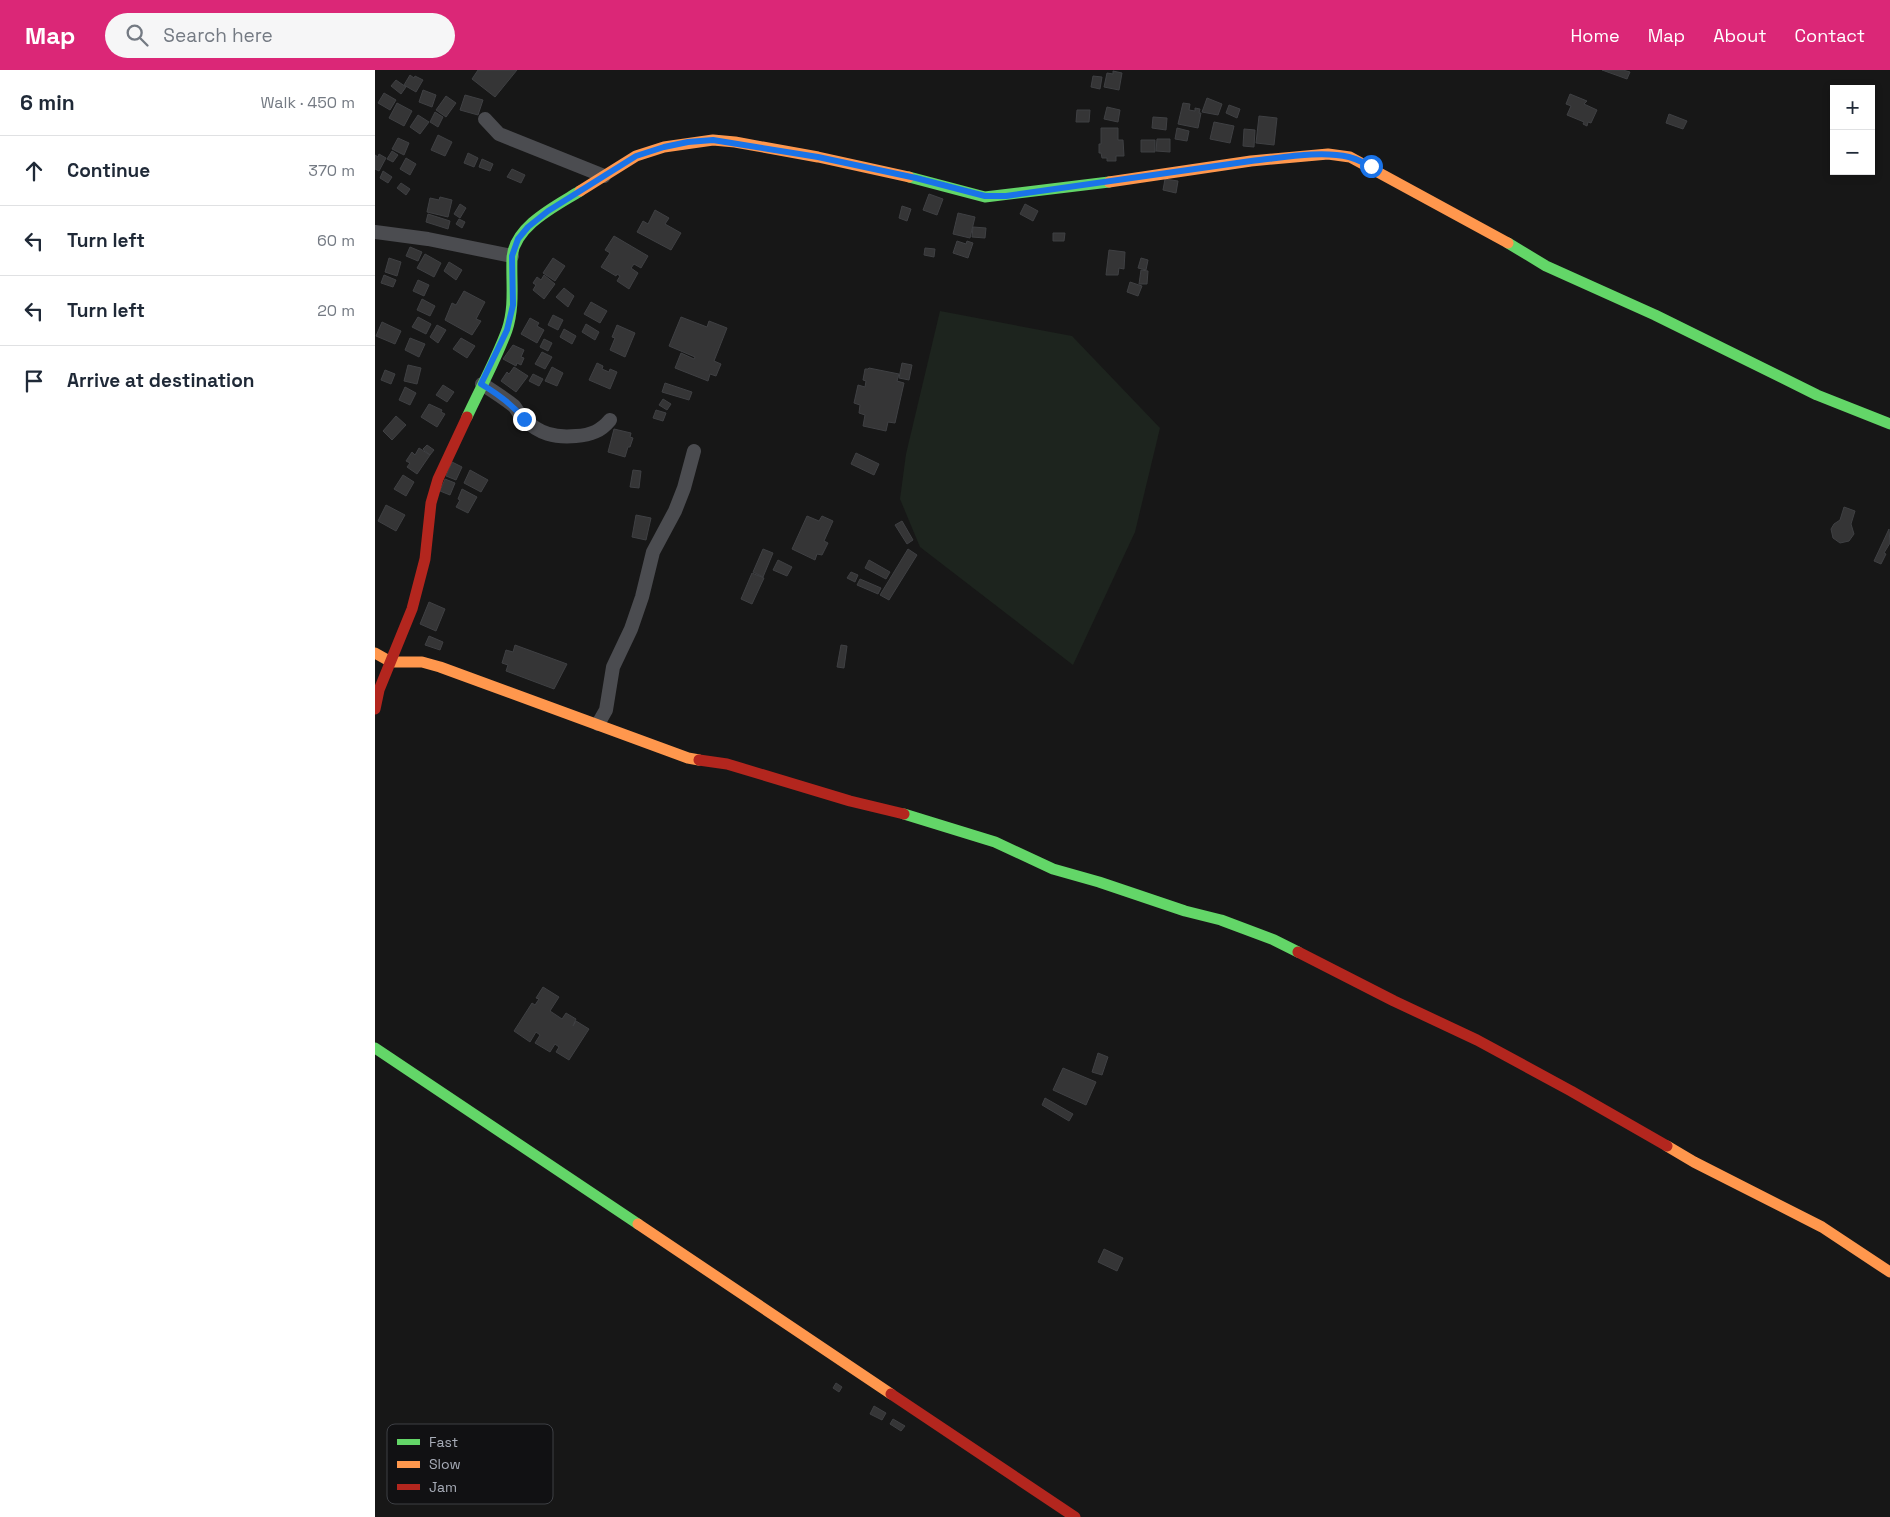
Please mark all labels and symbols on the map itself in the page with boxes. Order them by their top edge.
route start [1360,155,1383,178]
route end [513,408,536,431]
legend [387,1424,553,1504]
text: Fast [429,1433,458,1451]
text: Slow [429,1455,461,1473]
text: Jam [429,1478,457,1496]

